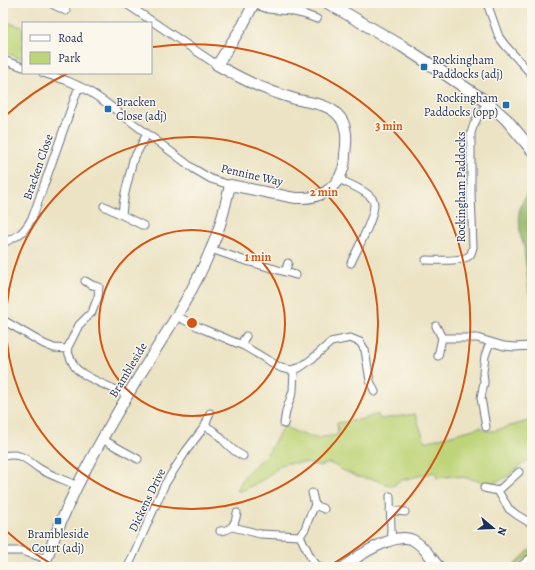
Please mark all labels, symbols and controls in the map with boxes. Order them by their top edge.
legend [22,22,152,74]
text: Road [58,30,84,46]
text: Park [58,50,81,66]
place label: Rockingham Paddocks (adj) [432,52,503,82]
marker: Rockingham Paddocks (adj) [419,62,429,72]
place label: Rockingham Paddocks (opp) [424,90,498,120]
place label: Bracken Close (adj) [116,94,167,124]
marker: Rockingham Paddocks (opp) [501,100,511,110]
marker: Bracken Close (adj) [103,104,113,114]
text: 3 min [375,118,403,134]
street label: Rockingham Paddocks [453,131,469,243]
street label: Bracken Close [19,132,57,202]
street label: Pennine Way [219,160,285,190]
text: 2 min [310,184,338,200]
text: 1 min [245,249,272,265]
centre of rings [185,316,199,330]
street label: Brambleside [105,340,151,400]
street label: Dickens Drive [125,466,169,534]
north arrow [473,508,513,548]
marker: Brambleside Court (adj) [53,516,63,526]
text: N [494,525,510,537]
place label: Brambleside Court (adj) [27,526,89,556]

